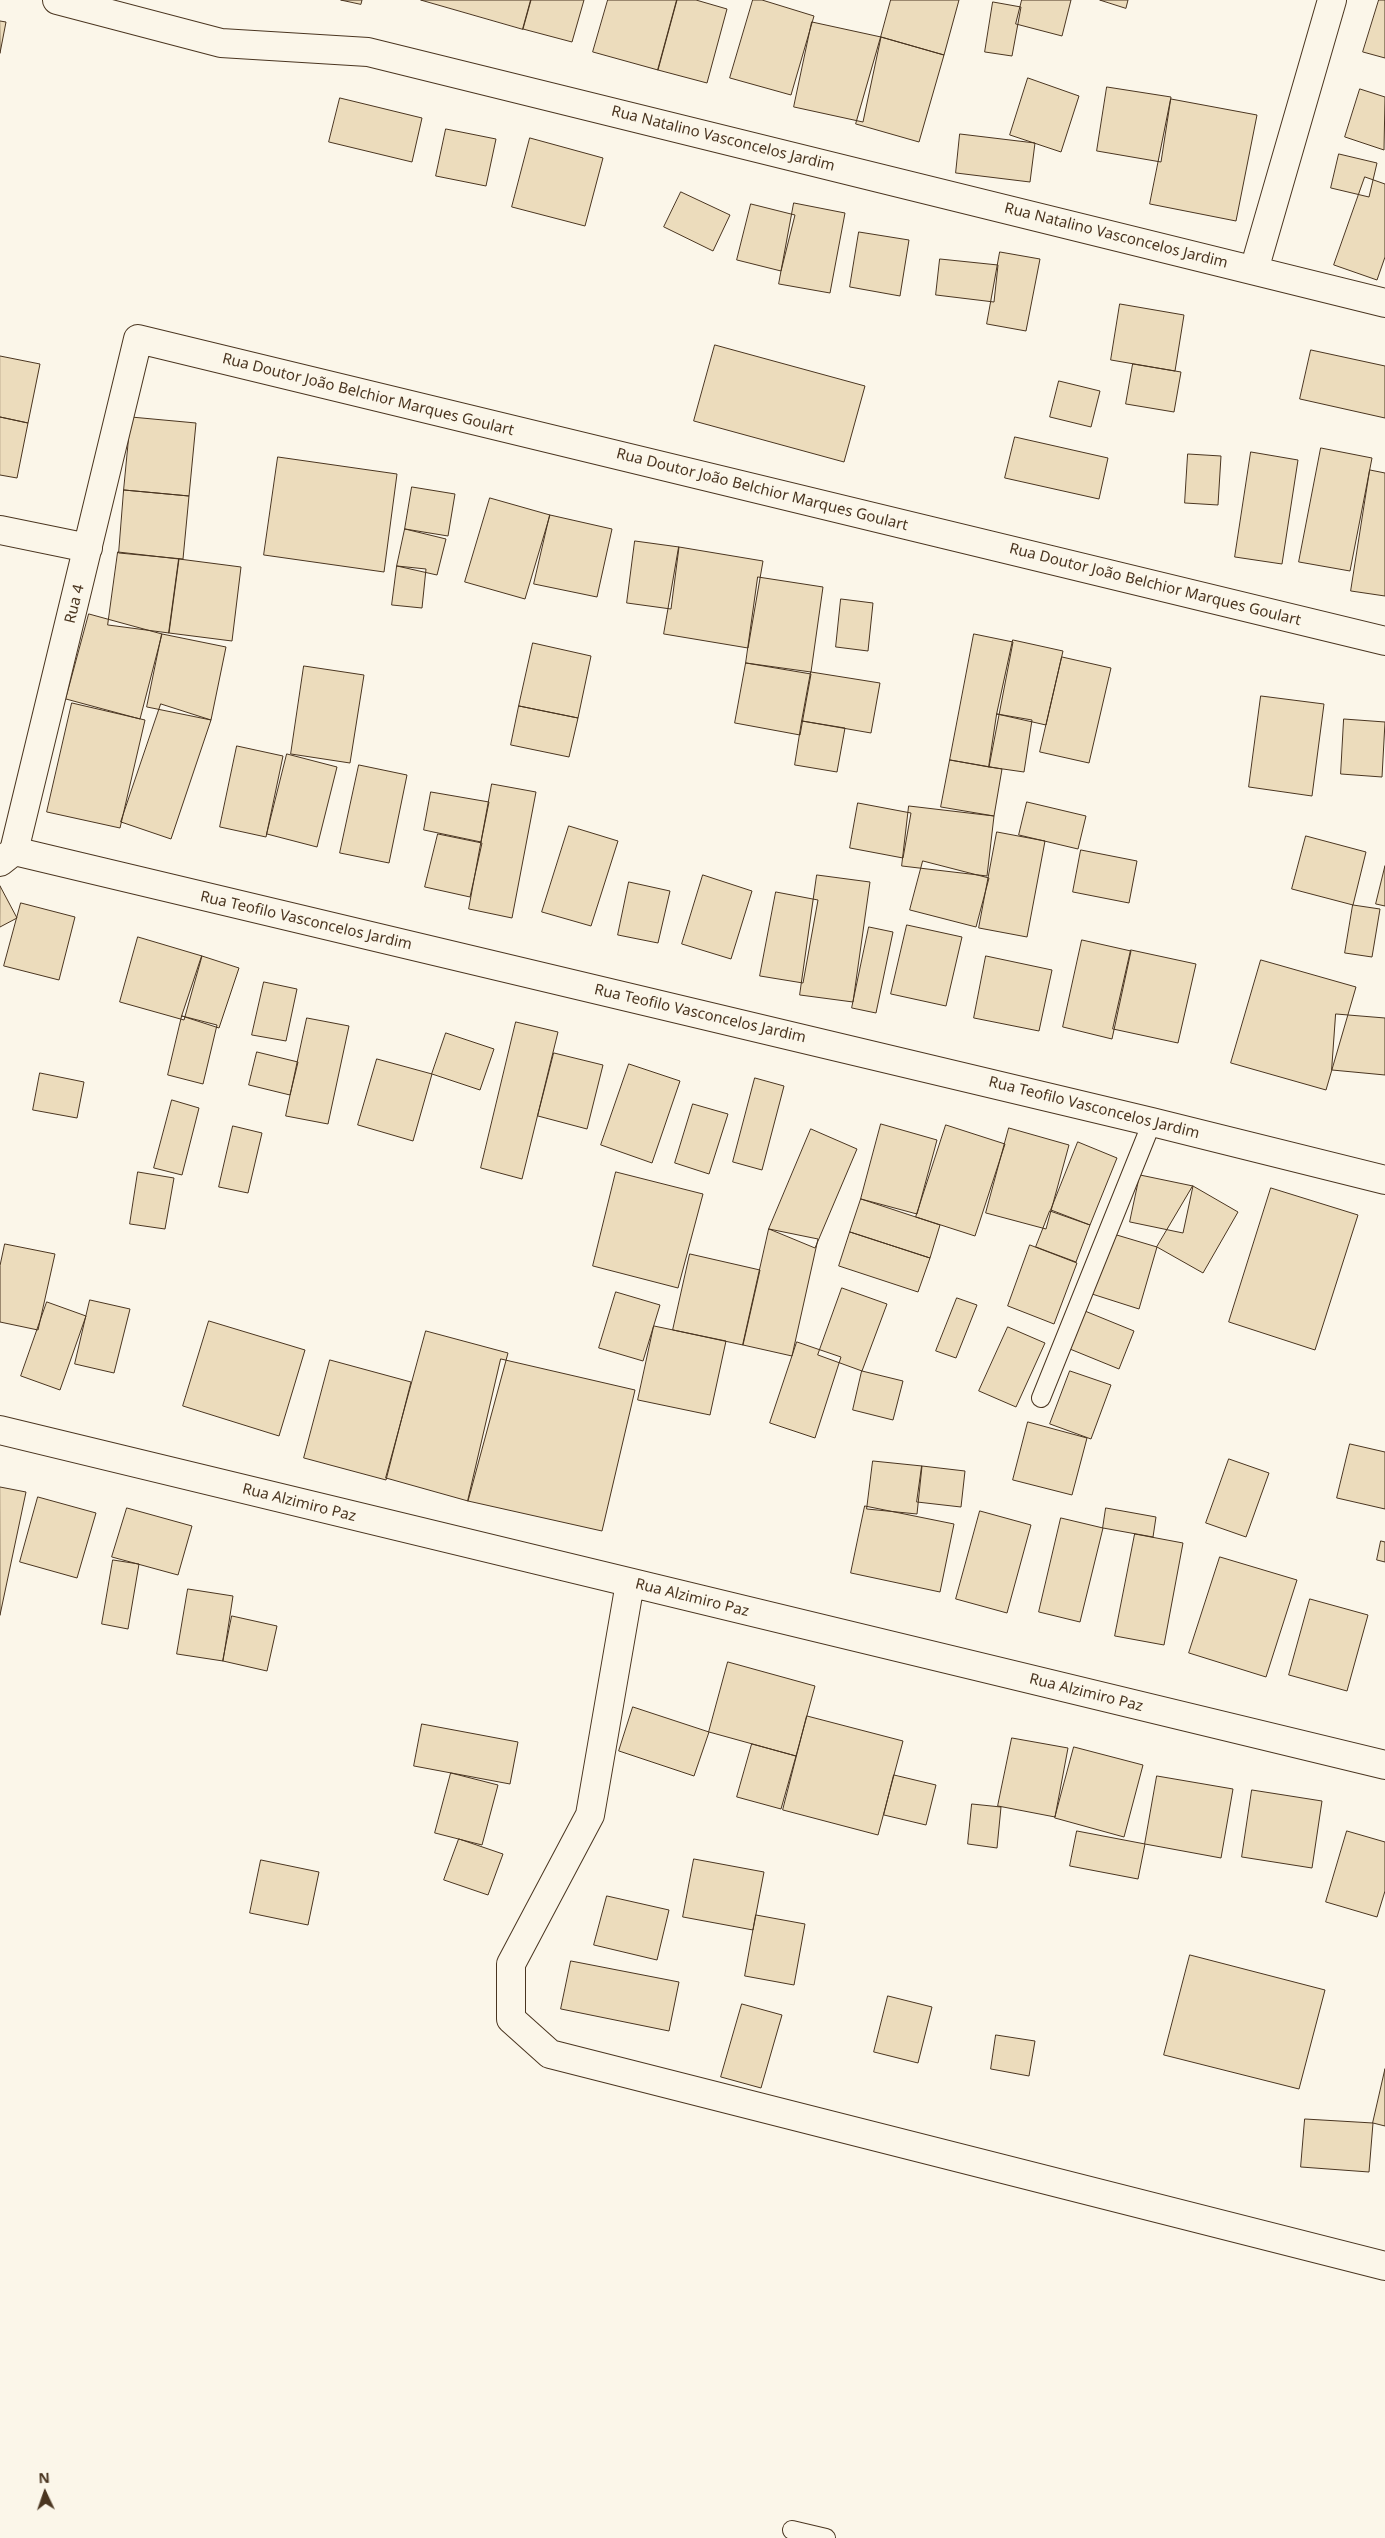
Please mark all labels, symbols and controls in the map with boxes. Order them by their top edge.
street label: Rua Natalino Vasconcelos Jardim [609,102,837,176]
street label: Rua Natalino Vasconcelos Jardim [1002,199,1230,273]
street label: Rua Doutor João Belchior Marques Goulart [220,350,516,440]
street label: Rua Doutor João Belchior Marques Goulart [614,445,910,535]
street label: Rua Doutor João Belchior Marques Goulart [1007,540,1303,630]
street label: Rua 4 [61,583,89,625]
street label: Rua Teofilo Vasconcelos Jardim [198,888,414,954]
street label: Rua Teofilo Vasconcelos Jardim [592,981,808,1047]
street label: Rua Teofilo Vasconcelos Jardim [987,1073,1201,1143]
street label: Rua Alzimiro Paz [240,1480,358,1526]
street label: Rua Alzimiro Paz [633,1575,751,1621]
street label: Rua Alzimiro Paz [1027,1670,1145,1716]
north arrow [20,2468,70,2518]
text: N [38,2468,50,2487]

